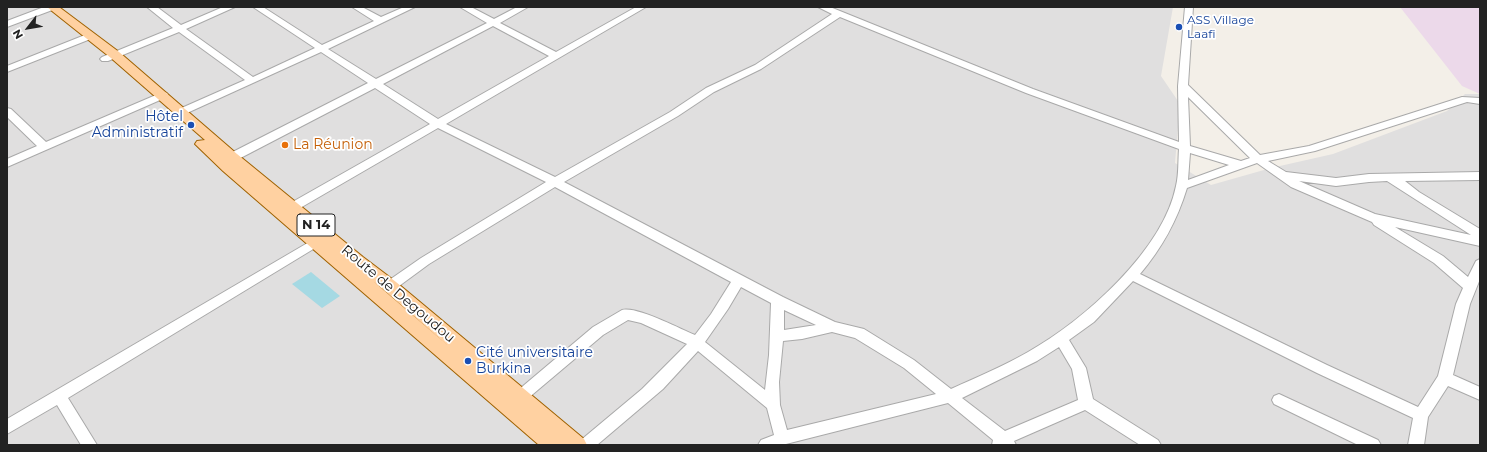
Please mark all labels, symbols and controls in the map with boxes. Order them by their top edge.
north arrow [8,8,48,48]
place label: ASS Village Laafi [1187,13,1254,41]
marker: ASS Village Laafi [1174,22,1184,32]
text: N [9,27,26,42]
place label: Hôtel Administratif [92,109,183,142]
marker: Hôtel Administratif [186,120,196,130]
place label: La Réunion [293,137,373,153]
marker: La Réunion [280,140,290,150]
road number: N 14 [297,214,335,236]
street label: Route de Degoudou [338,242,458,346]
place label: Cité universitaire Burkina [476,345,593,378]
marker: Cité universitaire Burkina [463,356,473,366]

